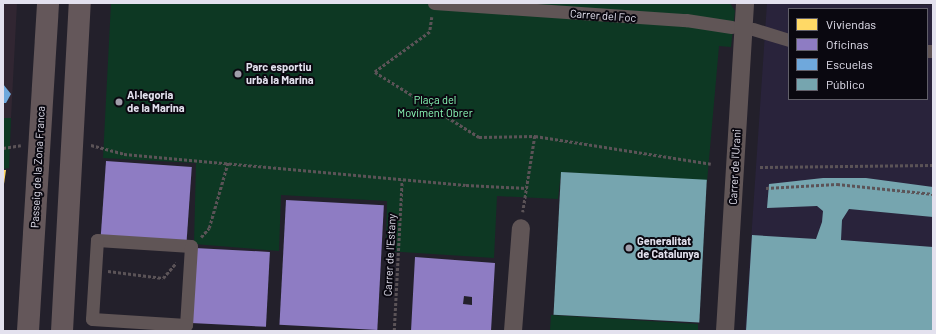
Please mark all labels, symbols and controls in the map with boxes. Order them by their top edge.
street label: Carrer del Foc [569,7,637,25]
legend [788,8,928,100]
text: Viviendas [826,17,876,31]
text: Oficinas [826,37,868,51]
text: Escuelas [826,57,873,71]
place label: Parc esportiu urbà la Marina [246,61,314,87]
marker: Parc esportiu urbà la Marina [233,69,243,79]
text: Público [826,77,865,91]
place label: Al·legoria de la Marina [127,89,185,115]
park label: Plaça del Moviment Obrer [397,94,473,120]
marker: Al·legoria de la Marina [114,97,124,107]
street label: Passeig de la Zona Franca [28,106,48,228]
street label: Carrer de l'Urani [726,129,744,205]
street label: Carrer de l'Estany [381,213,399,297]
place label: Generalitat de Catalunya [637,235,699,261]
marker: Generalitat de Catalunya [624,243,634,253]

